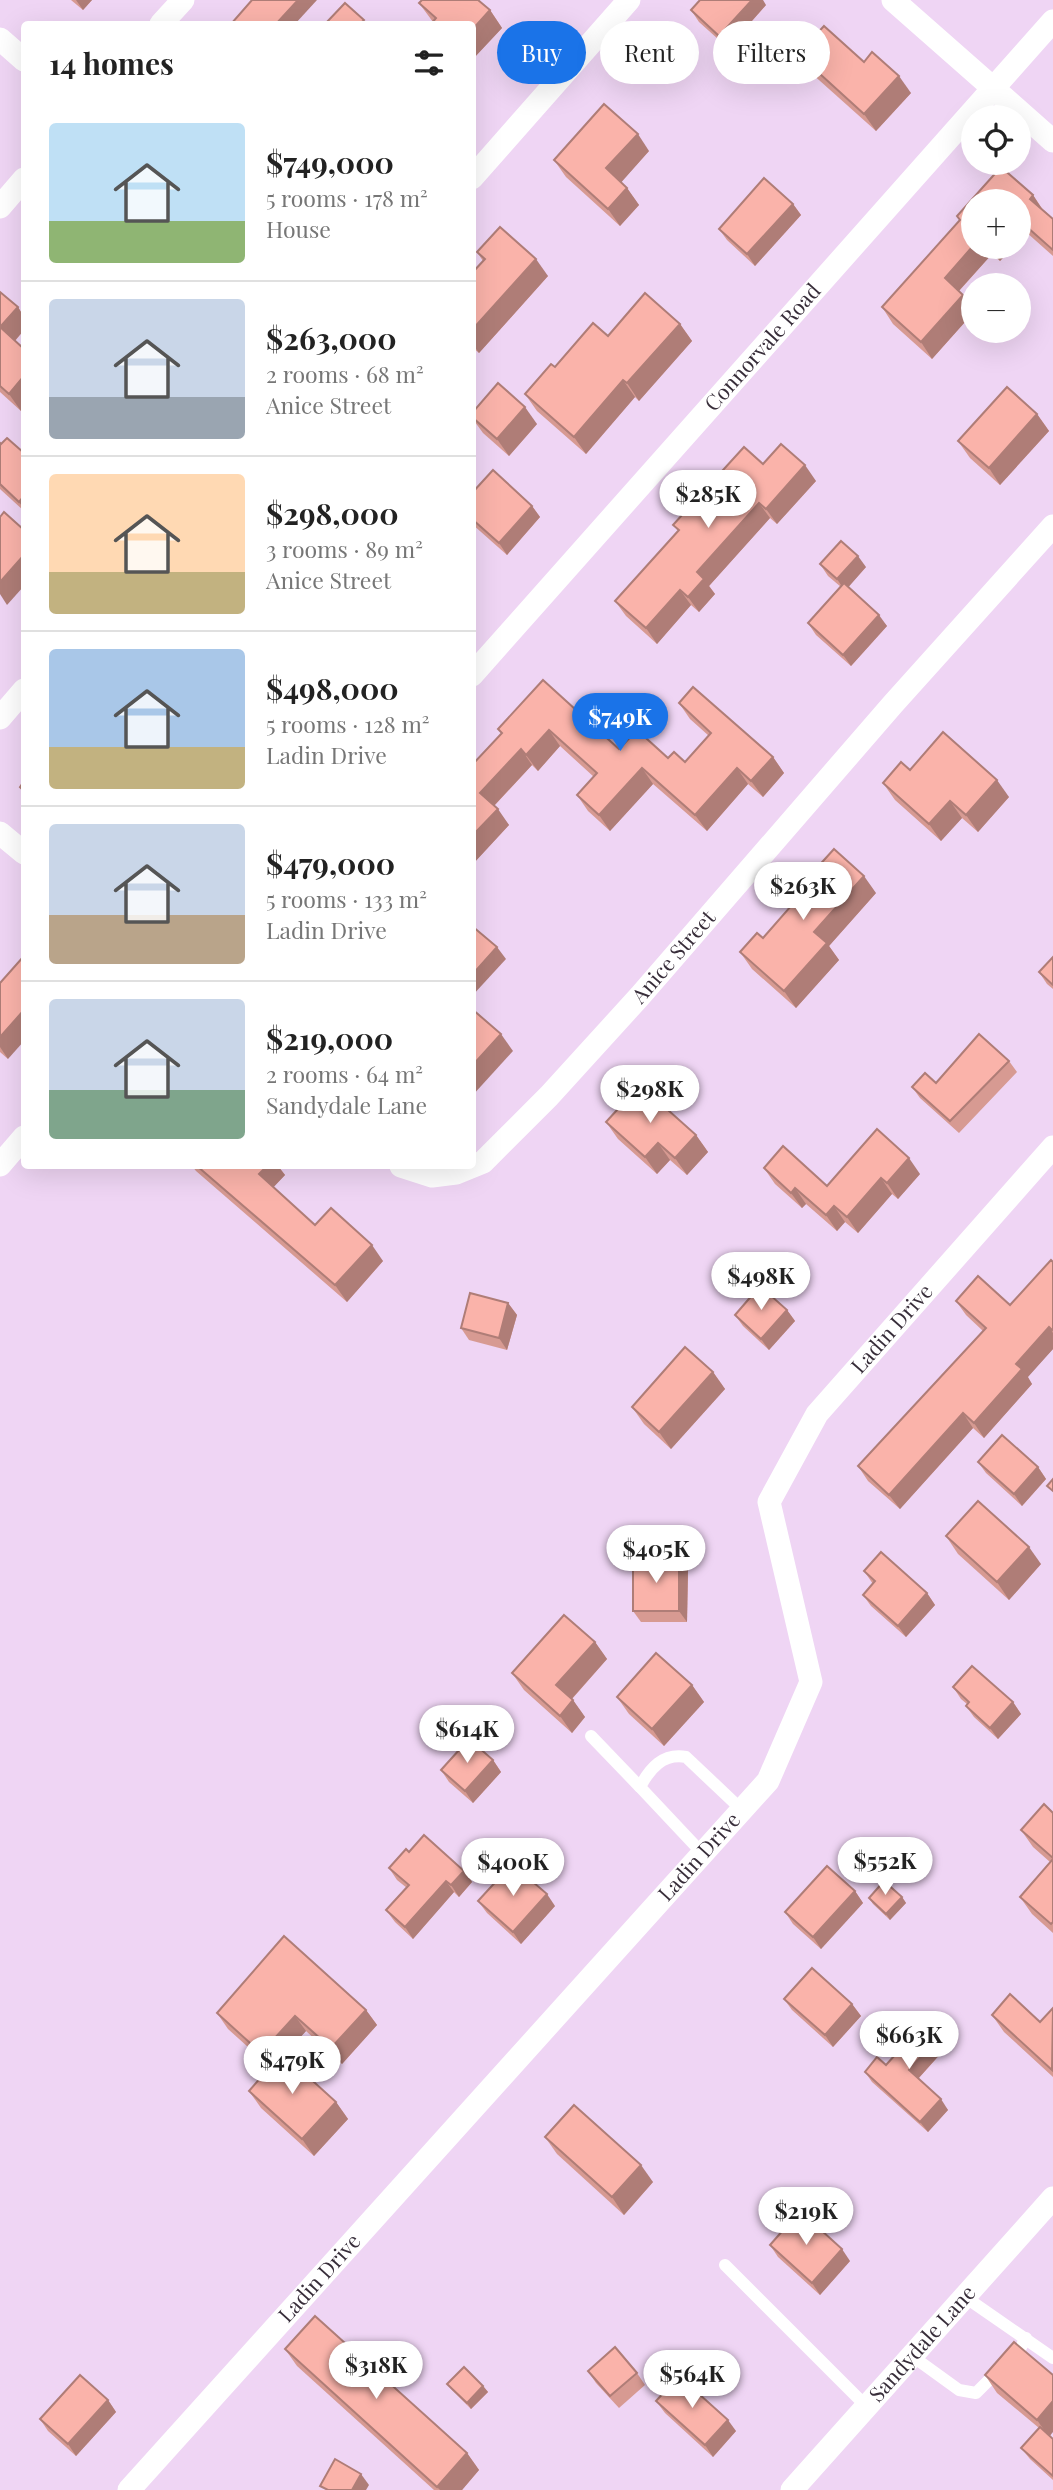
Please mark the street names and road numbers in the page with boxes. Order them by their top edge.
street label: Connorvale Road [697,276,826,416]
street label: Anice Street [624,903,721,1009]
street label: Ladin Drive [844,1277,938,1378]
street label: Ladin Drive [651,1805,745,1906]
street label: Ladin Drive [271,2227,366,2327]
street label: Sandydale Lane [862,2278,981,2407]

